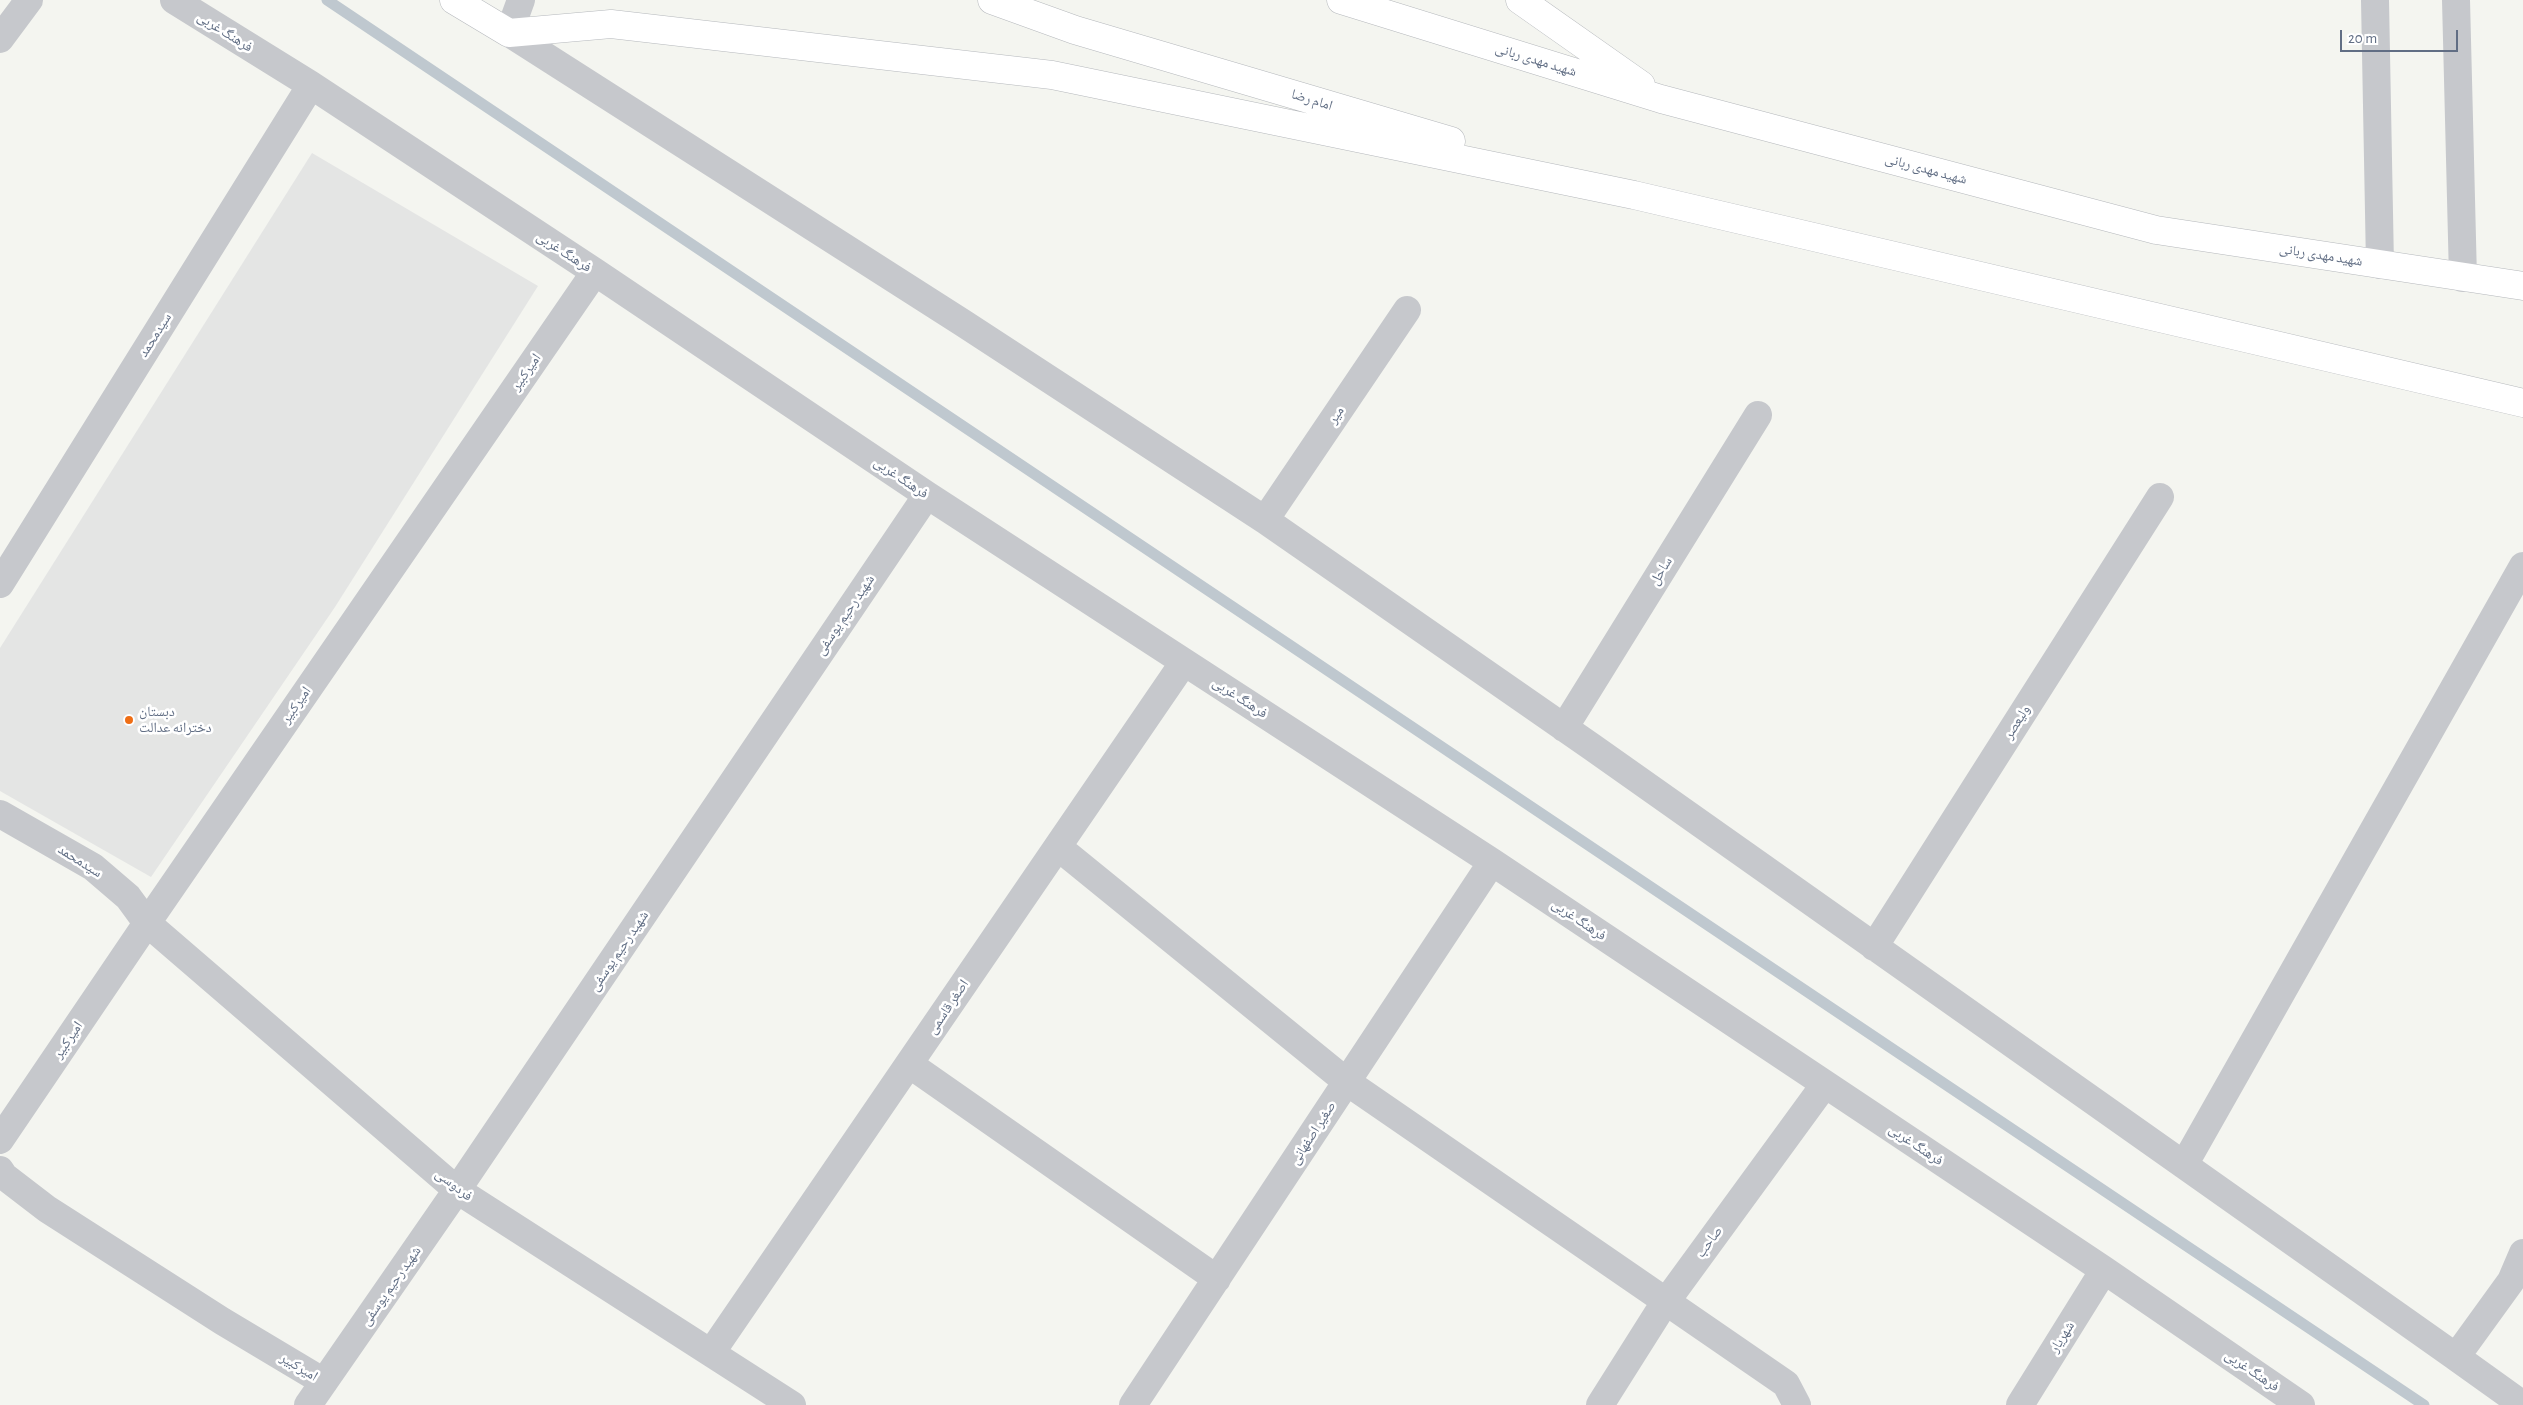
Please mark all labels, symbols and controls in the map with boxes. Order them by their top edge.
street label: فرهنگ غربی [194,8,256,56]
scale bar [2343,20,2460,52]
text: 20 m [2348,31,2377,46]
street label: شهید مهدی ربانی [1493,40,1579,80]
street label: امام رضا [1289,86,1335,114]
street label: شهید مهدی ربانی [1883,150,1969,188]
street label: فرهنگ غربی [533,228,595,276]
street label: شهید مهدی ربانی [2278,240,2364,270]
street label: سیدمحمد [135,310,175,360]
street label: امیرکبیر [507,350,545,394]
street label: میر [1324,403,1348,427]
street label: فرهنگ غربی [871,454,931,502]
street label: ساحل [1646,554,1676,588]
street label: شهید رحیم یوسفی [812,572,878,658]
street label: فرهنگ غربی [1209,674,1271,722]
street label: امیرکبیر [277,683,315,727]
street label: ولیعصر [2000,702,2034,742]
place label: دبستان دخترانه عدالت [139,704,212,736]
marker: دبستان دخترانه عدالت [123,714,135,726]
street label: سیدمحمد [55,841,105,881]
street label: فرهنگ غربی [1549,896,1609,944]
street label: شهید رحیم یوسفی [586,908,652,994]
street label: اصغر قاسمی [924,977,972,1037]
street label: امیرکبیر [50,1018,86,1062]
street label: صغیر اصفهانی [1286,1098,1340,1168]
street label: فرهنگ غربی [1886,1121,1946,1169]
street label: فردوسی [432,1165,476,1205]
street label: صاحب [1692,1223,1726,1261]
street label: شهید رحیم یوسفی [357,1243,425,1329]
street label: شهریار [2046,1318,2078,1356]
street label: فرهنگ غربی [2222,1347,2282,1395]
street label: امیرکبیر [277,1349,321,1385]

